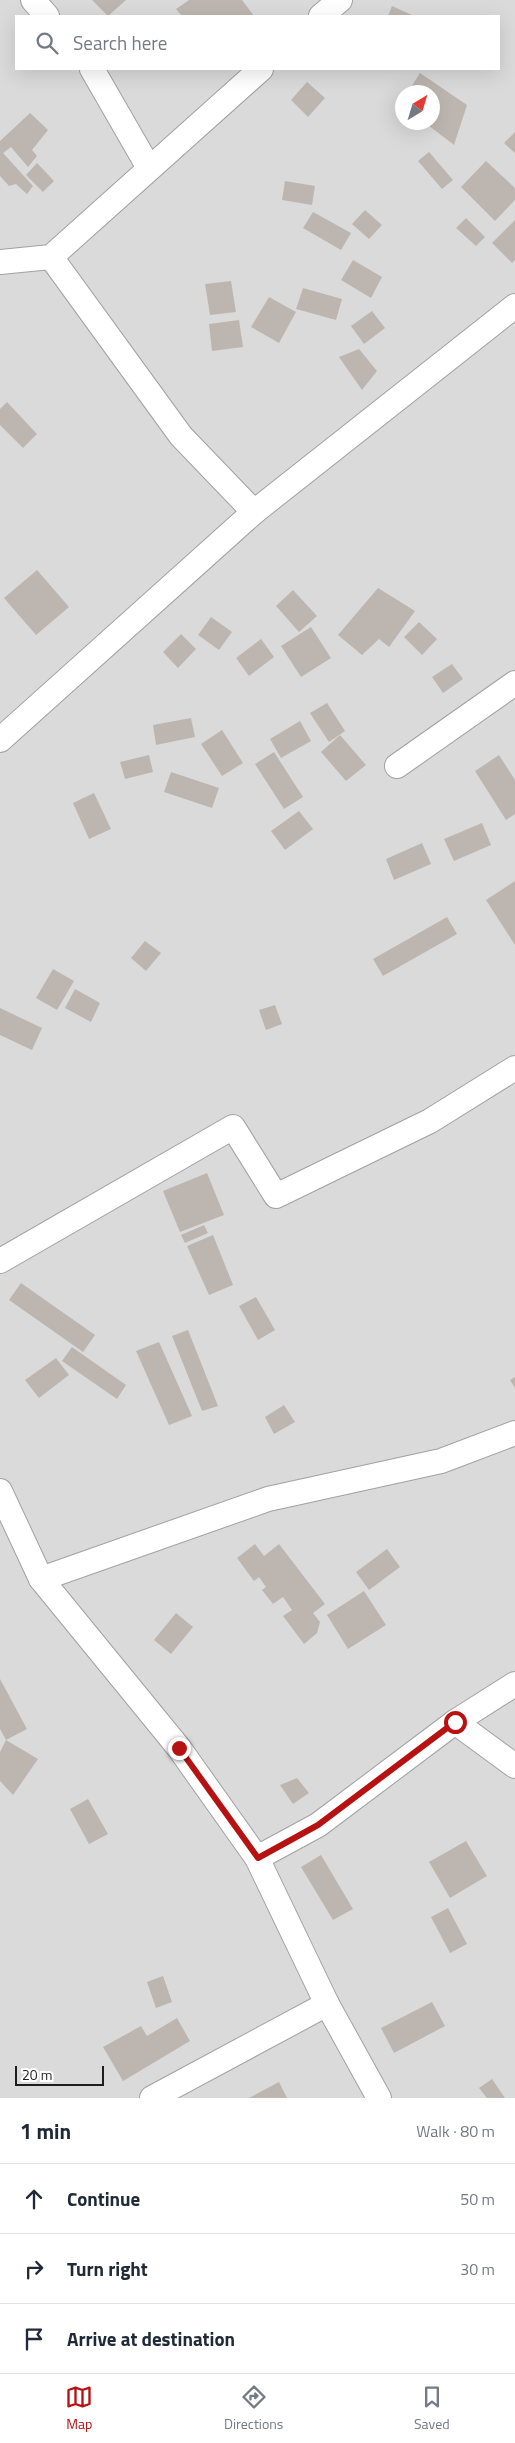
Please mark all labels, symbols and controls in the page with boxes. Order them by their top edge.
search box [15,15,500,70]
text: Search here [73,28,167,57]
icon: search [33,29,61,57]
north arrow [395,85,440,130]
route start [444,1711,467,1734]
route end [168,1737,191,1760]
scale bar [15,2063,104,2086]
text: 20 m [22,2064,52,2085]
text: 1 min [20,2115,71,2147]
text: Walk · 80 m [416,2119,495,2143]
text: Continue [67,2184,140,2213]
icon: ahead [20,2185,48,2213]
text: 50 m [460,2187,495,2211]
text: Turn right [67,2254,148,2283]
icon: right [20,2255,48,2283]
text: 30 m [460,2257,495,2281]
text: Arrive at destination [67,2324,235,2353]
icon: arrive [20,2325,48,2353]
tab: Map [65,2383,93,2434]
tab: Directions [224,2383,283,2434]
tab: Saved [414,2383,450,2434]

